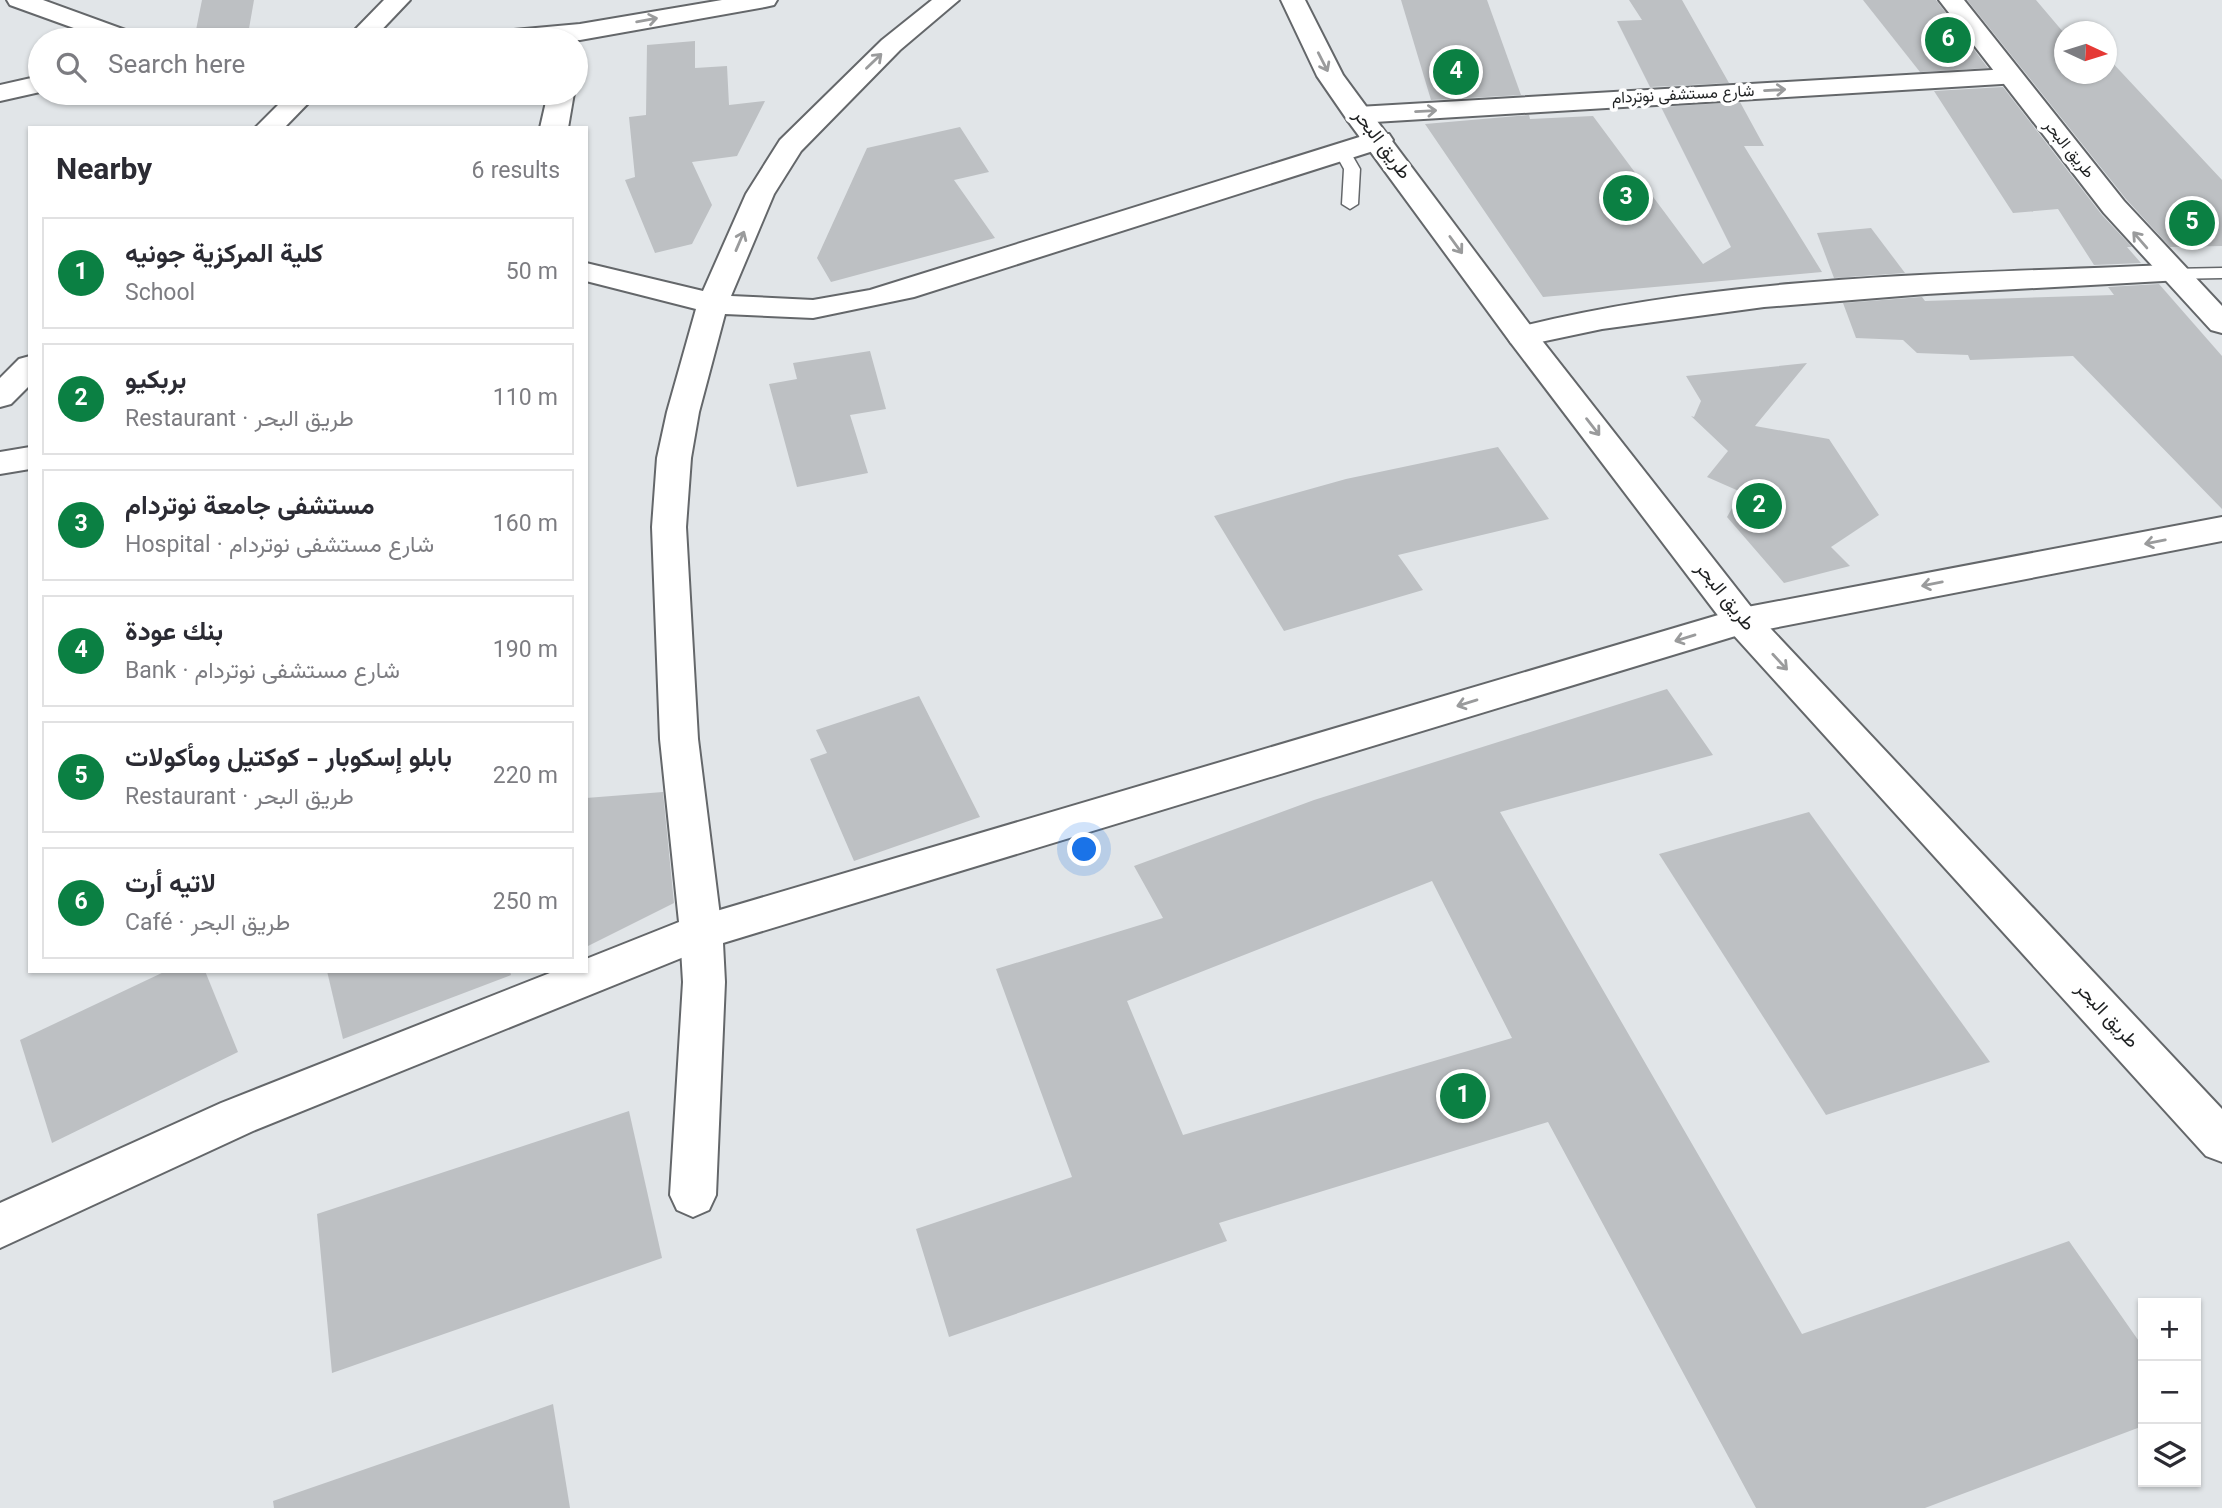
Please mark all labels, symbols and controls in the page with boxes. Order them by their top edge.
one-way arrow [635,13,658,26]
pin: 6 [1925,14,1971,66]
north arrow [2054,21,2117,84]
search box [28,28,588,105]
text: Search here [108,46,245,87]
pin: 4 [1433,46,1479,98]
icon: search [52,48,90,86]
one-way arrow [1316,51,1330,71]
one-way arrow [865,53,883,69]
street label: شارع مستشفى نوتردام [1611,80,1755,112]
one-way arrow [1763,84,1786,97]
street label: طريق البحر [1344,103,1417,187]
one-way arrow [1414,104,1437,117]
street label: طريق البحر [2036,114,2099,185]
text: Nearby [56,148,152,195]
text: 6 results [472,154,560,190]
pin: 3 [1603,172,1649,224]
pin: 5 [2169,197,2215,249]
one-way arrow [734,231,747,252]
one-way arrow [2132,231,2148,249]
text: كلية المركزية جونيه [125,235,323,276]
one-way arrow [1448,236,1463,255]
text: 1 [74,255,88,291]
text: 50 m [506,255,558,291]
text: School [125,276,195,312]
text: بربكيو [125,361,186,402]
text: 2 [74,381,88,417]
text: 110 m [493,381,558,417]
text: Restaurant · طريق البحر [125,402,354,438]
one-way arrow [1585,418,1600,436]
pin: 2 [1736,480,1782,532]
text: مستشفى جامعة نوتردام [125,487,375,528]
text: 3 [74,507,88,543]
text: 160 m [493,507,558,543]
text: Hospital · شارع مستشفى نوتردام [125,528,434,564]
one-way arrow [2144,535,2167,549]
street label: طريق البحر [1686,555,1761,638]
one-way arrow [1921,578,1944,592]
text: بنك عودة [125,613,223,654]
one-way arrow [1675,632,1697,645]
text: 4 [74,633,88,669]
text: 190 m [493,633,558,669]
one-way arrow [1772,653,1789,670]
text: Bank · شارع مستشفى نوتردام [125,654,400,690]
one-way arrow [1457,697,1479,710]
text: بابلو إسكوبار - كوكتيل ومأكولات [125,739,452,780]
text: 5 [74,759,88,795]
text: 220 m [493,759,558,795]
text: Restaurant · طريق البحر [125,780,354,816]
your location [1067,832,1101,866]
text: لاتيه أرت [125,865,216,906]
text: 6 [74,885,88,921]
text: 250 m [493,885,558,921]
text: Café · طريق البحر [125,906,290,942]
street label: طريق البحر [2067,975,2145,1056]
pin: 1 [1440,1070,1486,1122]
map controls [2138,1298,2201,1487]
button: + [2138,1298,2201,1361]
button: − [2138,1361,2201,1424]
button: layers [2138,1424,2201,1487]

